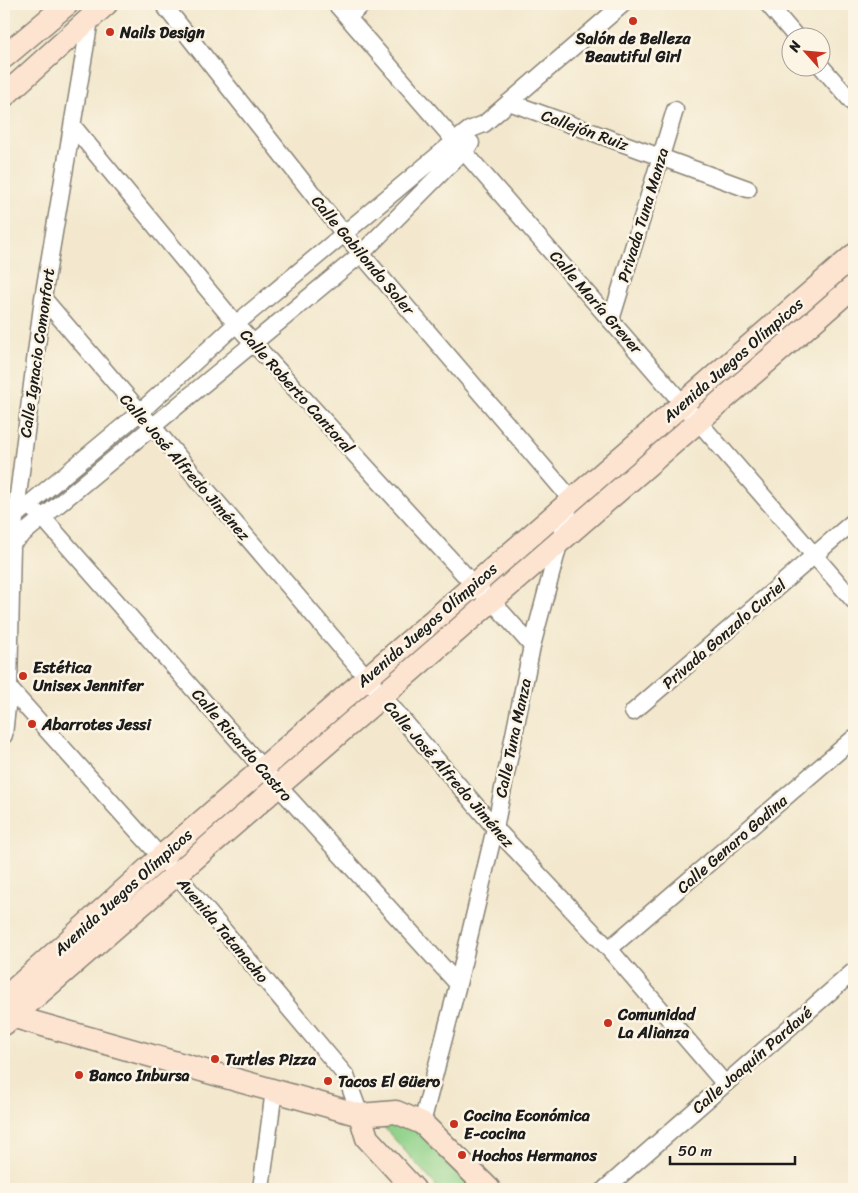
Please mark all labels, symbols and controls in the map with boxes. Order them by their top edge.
marker: Salón de Belleza Beautiful Girl [627,15,639,27]
place label: Nails Design [119,18,205,47]
place label: Salón de Belleza Beautiful Girl [574,24,692,71]
marker: Nails Design [104,26,116,38]
north arrow [780,28,830,78]
text: N [781,36,808,57]
street label: Callejón Ruiz [537,101,633,159]
street label: Privada Tuna Manza [609,144,677,286]
street label: Calle Gabilondo Soler [304,188,423,323]
street label: Calle María Grever [542,243,651,362]
street label: Calle Ignacio Comonfort [11,266,63,440]
street label: Avenida Juegos Olímpicos [655,290,811,431]
street label: Calle Roberto Cantoral [232,322,362,461]
street label: Calle José Alfredo Jiménez [112,386,258,548]
street label: Avenida Juegos Olímpicos [349,555,505,696]
street label: Privada Gonzalo Curiel [655,571,793,697]
place label: Estética Unisex Jennifer [33,653,145,700]
marker: Estética Unisex Jennifer [17,670,29,682]
street label: Calle Tuna Manza [486,676,540,800]
street label: Calle Ricardo Castro [184,681,300,809]
street label: Calle José Alfredo Jiménez [376,693,522,855]
place label: Abarrotes Jessi [41,710,152,739]
marker: Abarrotes Jessi [26,718,38,730]
street label: Calle Genaro Godina [670,786,795,901]
street label: Avenida Juegos Olímpicos [46,821,200,964]
street label: Avenida Tatanacho [169,870,276,990]
street label: Calle Joaquín Pardavé [685,999,819,1121]
place label: Comunidad La Alianza [617,1000,696,1047]
marker: Comunidad La Alianza [602,1017,614,1029]
place label: Turtles Pizza [225,1045,316,1074]
marker: Turtles Pizza [209,1053,221,1065]
place label: Banco Inbursa [89,1061,190,1090]
place label: Tacos El Güero [338,1067,441,1096]
marker: Banco Inbursa [73,1069,85,1081]
marker: Tacos El Güero [322,1075,334,1087]
place label: Cocina Económica E-cocina [463,1101,591,1148]
marker: Cocina Económica E-cocina [448,1118,460,1130]
scale bar [670,1133,796,1165]
text: 50 m [678,1138,713,1164]
place label: Hochos Hermanos [471,1141,597,1170]
marker: Hochos Hermanos [456,1149,468,1161]

